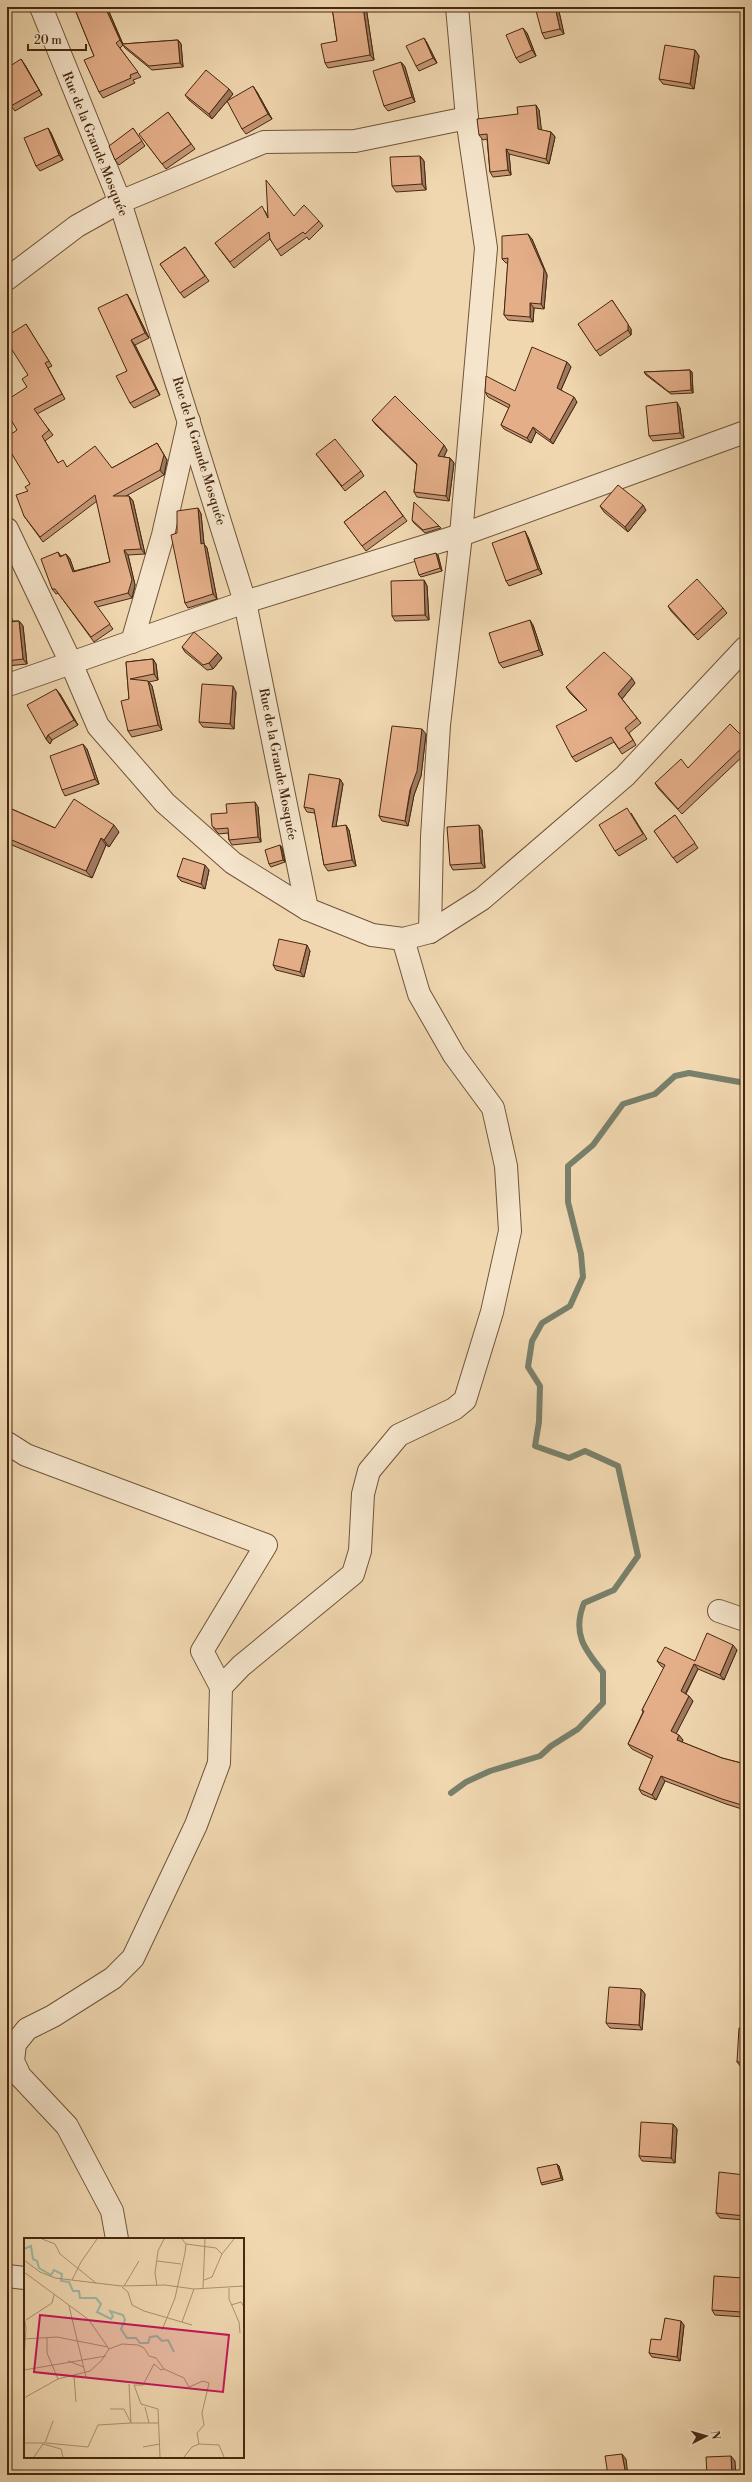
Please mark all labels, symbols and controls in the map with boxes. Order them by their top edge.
scale bar [28,26,86,52]
text: 20 m [34,33,62,48]
street label: Rue de la Grande Mosquée [59,69,132,219]
street label: Rue de la Grande Mosquée [169,375,229,528]
street label: Rue de la Grande Mosquée [255,687,301,842]
inset map [24,2238,244,2458]
north arrow [686,2416,726,2456]
text: N [708,2430,722,2440]

